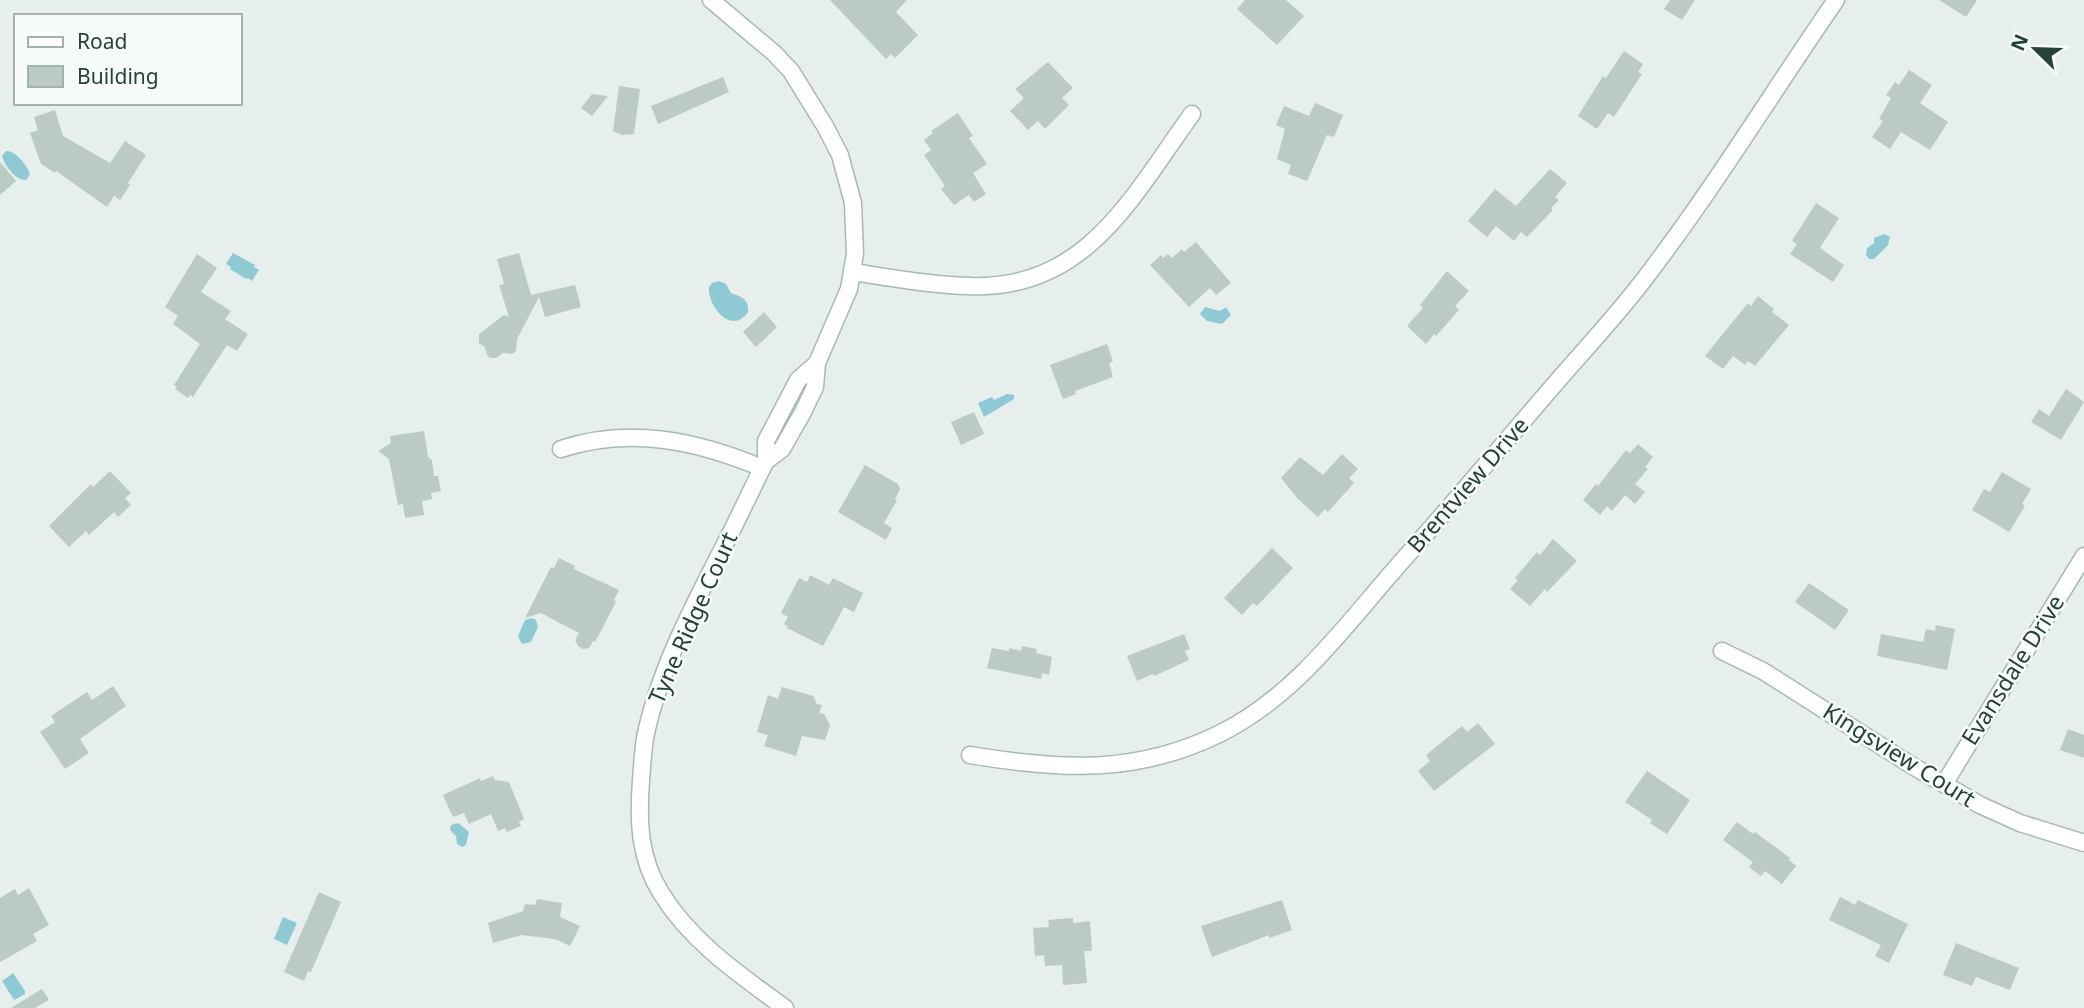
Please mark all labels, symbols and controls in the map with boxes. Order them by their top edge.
legend [14,14,242,105]
north arrow [2000,14,2070,84]
text: Road [77,27,127,55]
text: N [2004,30,2034,55]
text: Building [77,62,159,90]
street label: Brentview Drive [1399,409,1535,559]
street label: Tyne Ridge Court [640,526,744,709]
street label: Evansdale Drive [1953,588,2071,751]
street label: Kingsview Court [1817,694,1982,814]

